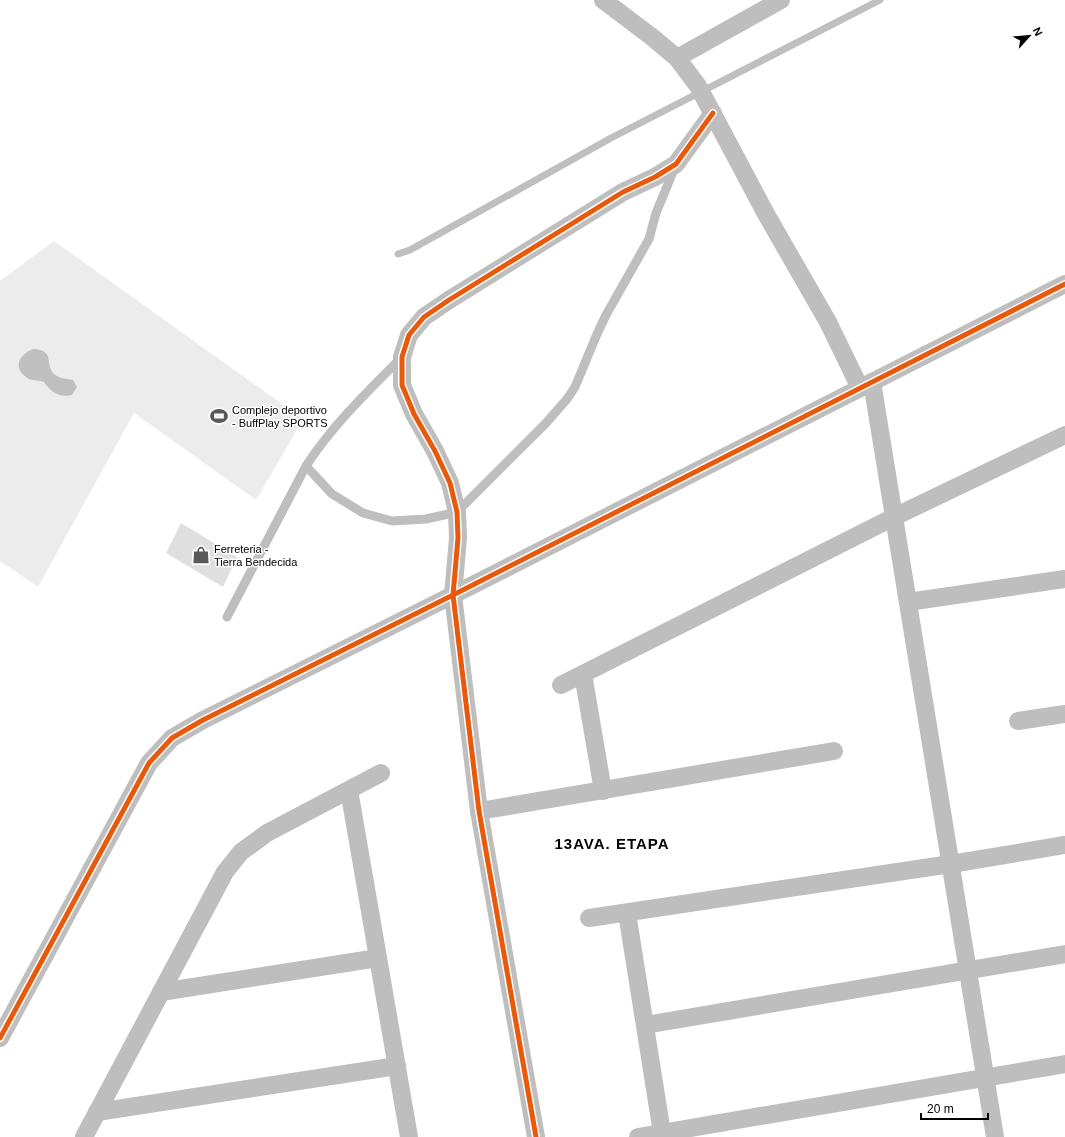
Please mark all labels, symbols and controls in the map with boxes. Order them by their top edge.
north arrow [1009,16,1049,56]
text: N [1031,25,1045,38]
place label: Complejo deportivo - BuffPlay SPORTS [232,404,328,429]
sports icon: Complejo deportivo - BuffPlay SPORTS [209,406,229,426]
place label: Ferreteria - Tierra Bendecida [214,543,298,568]
shop icon: Ferreteria - Tierra Bendecida [191,545,211,565]
district label: 13AVA. ETAPA [554,835,670,852]
scale bar [921,1095,988,1121]
text: 20 m [927,1102,954,1116]

